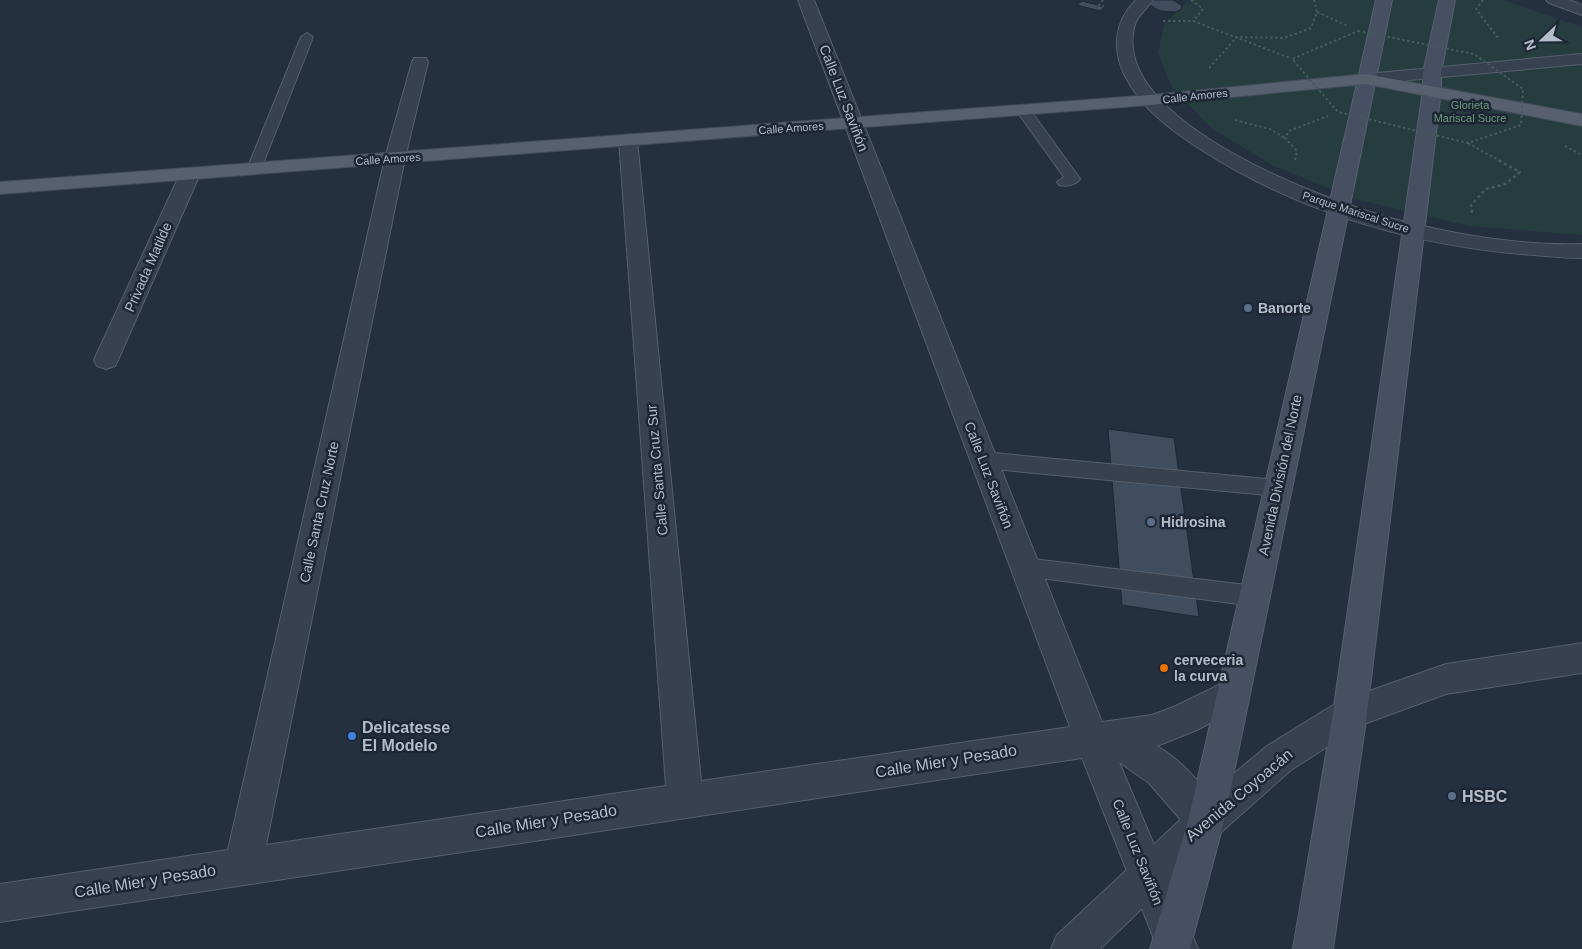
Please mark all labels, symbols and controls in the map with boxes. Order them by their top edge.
north arrow [1517,15,1567,65]
text: N [1521,37,1539,53]
street label: Calle Luz Saviñón [816,42,872,154]
street label: Calle Amores [1162,87,1229,105]
park label: Glorieta Mariscal Sucre [1434,99,1506,124]
street label: Calle Amores [758,120,825,136]
street label: Calle Amores [355,151,422,167]
street label: Parque Mariscal Sucre [1301,189,1411,235]
street label: Privada Matilde [121,219,175,314]
place label: Banorte [1258,300,1311,316]
marker: Banorte [1242,302,1254,314]
street label: Avenida División del Norte [1255,393,1305,557]
street label: Calle Santa Cruz Sur [643,403,671,536]
street label: Calle Luz Saviñón [961,419,1017,531]
street label: Calle Santa Cruz Norte [296,440,342,584]
place label: Hidrosina [1161,514,1226,530]
marker: Hidrosina [1145,516,1157,528]
place label: cerveceria la curva [1174,652,1244,684]
marker: cerveceria la curva [1158,662,1170,674]
place label: Delicatesse El Modelo [362,719,450,754]
marker: Delicatesse El Modelo [346,730,358,742]
street label: Calle Mier y Pesado [874,741,1018,781]
street label: Avenida Coyoacán [1182,745,1296,845]
place label: HSBC [1462,788,1508,805]
marker: HSBC [1446,790,1458,802]
street label: Calle Luz Saviñón [1109,797,1167,907]
street label: Calle Mier y Pesado [474,801,618,841]
street label: Calle Mier y Pesado [73,861,217,901]

